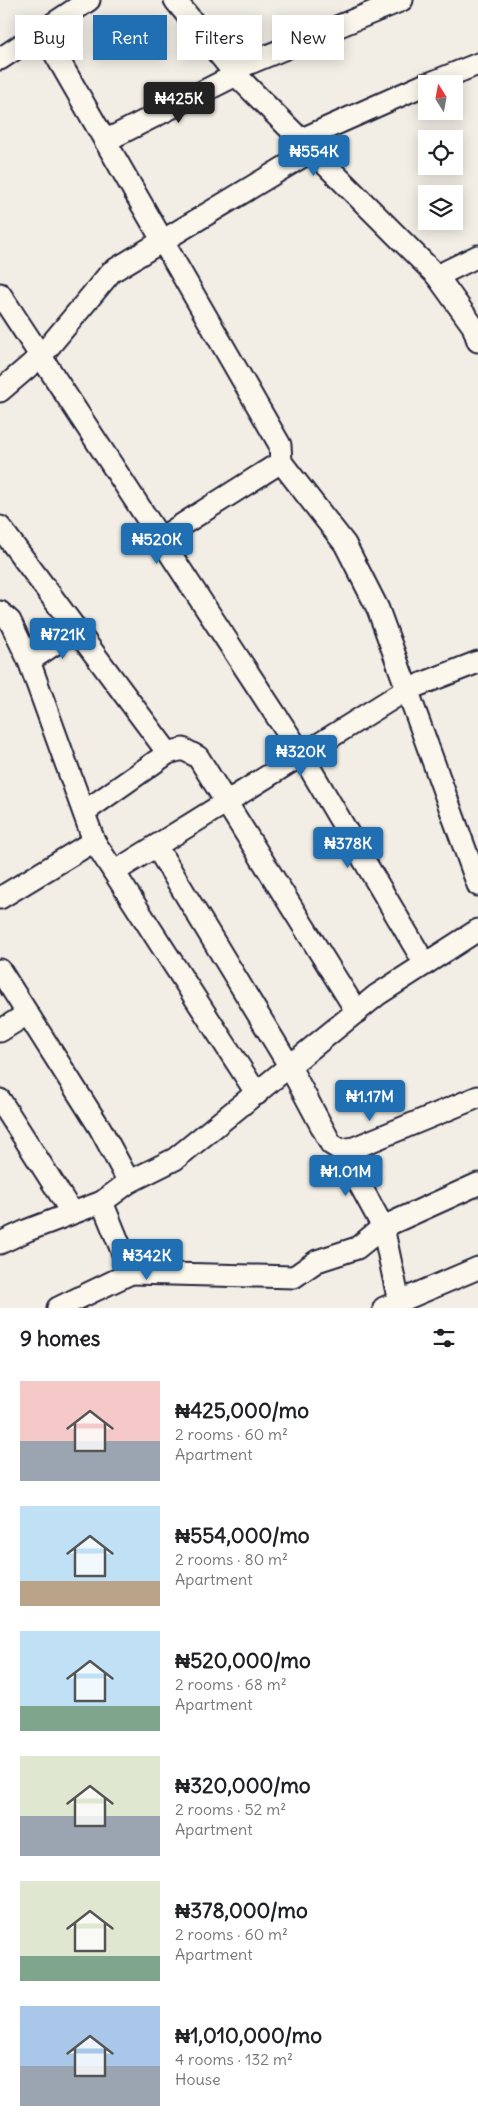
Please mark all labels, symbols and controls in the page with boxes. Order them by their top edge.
chip: Buy [15,15,83,60]
chip: Rent [93,15,167,60]
chip: Filters [177,15,262,60]
chip: New [272,15,344,60]
north arrow [418,75,462,120]
map controls [418,75,463,230]
pin: ₦425K [144,82,214,124]
text: ₦425K [155,88,203,108]
button: locate [418,130,463,175]
pin: ₦554K [279,134,349,177]
text: ₦554K [289,141,339,161]
button: layers [418,185,463,230]
pin: ₦520K [122,522,192,565]
text: ₦520K [132,529,182,549]
pin: ₦721K [28,618,98,660]
text: ₦721K [41,624,85,644]
pin: ₦320K [266,734,336,777]
text: ₦320K [276,741,326,761]
pin: ₦378K [313,826,383,869]
text: ₦378K [324,833,372,853]
pin: ₦1.17M [329,1080,411,1122]
text: ₦1.17M [346,1086,394,1106]
pin: ₦1.01M [305,1154,387,1197]
text: ₦1.01M [320,1161,372,1181]
pin: ₦342K [112,1238,182,1281]
text: ₦342K [123,1245,171,1265]
icon: filters [430,1324,458,1352]
text: 9 homes [20,1325,100,1352]
text: ₦425,000/mo [175,1397,309,1424]
icon: home [60,1401,120,1461]
text: 2 rooms · 60 m² [175,1424,288,1444]
text: Apartment [175,1444,253,1464]
text: ₦554,000/mo [175,1522,310,1549]
icon: home [60,1526,120,1586]
text: 2 rooms · 80 m² [175,1549,288,1569]
text: Apartment [175,1569,253,1589]
text: ₦520,000/mo [175,1647,311,1674]
icon: home [60,1651,120,1711]
text: 2 rooms · 68 m² [175,1674,287,1694]
text: Apartment [175,1694,253,1714]
text: ₦320,000/mo [175,1772,311,1799]
icon: home [60,1776,120,1836]
text: 2 rooms · 52 m² [175,1799,286,1819]
text: Apartment [175,1819,253,1839]
text: ₦378,000/mo [175,1897,308,1924]
icon: home [60,1901,120,1961]
text: 2 rooms · 60 m² [175,1924,288,1944]
text: Apartment [175,1944,253,1964]
text: ₦1,010,000/mo [175,2022,322,2049]
icon: home [60,2026,120,2086]
text: 4 rooms · 132 m² [175,2049,293,2069]
text: House [175,2069,221,2089]

